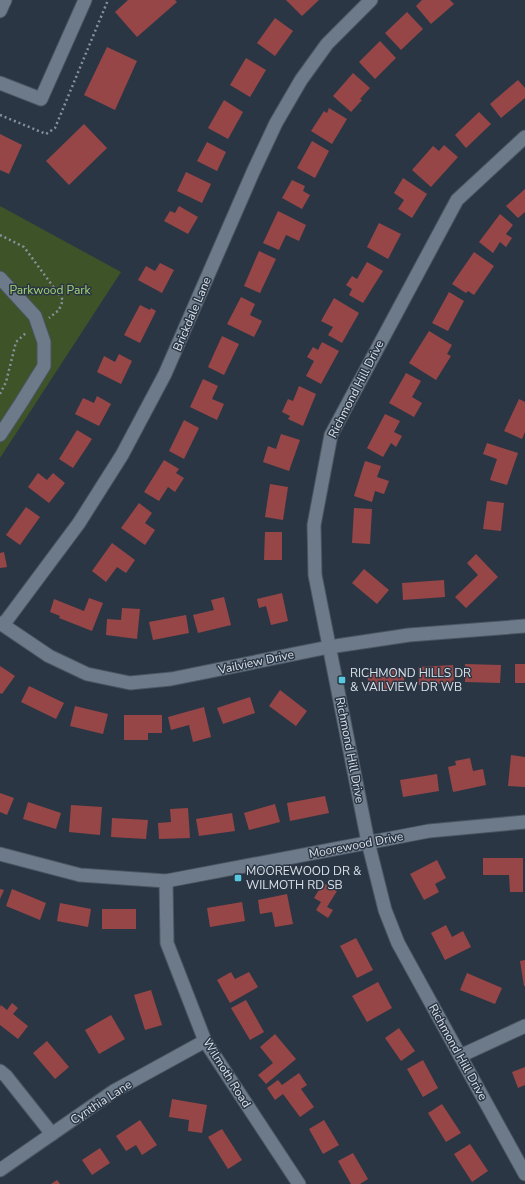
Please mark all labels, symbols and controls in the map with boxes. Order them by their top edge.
street label: Brickdale Lane [169,275,215,353]
park label: Parkwood Park [9,282,92,298]
street label: Richmond Hill Drive [324,337,388,441]
street label: Vailview Drive [216,646,295,678]
place label: RICHMOND HILLS DR & VAILVIEW DR WB [350,665,471,695]
marker: RICHMOND HILLS DR & VAILVIEW DR WB [337,675,347,685]
street label: Richmond Hill Drive [332,696,368,804]
street label: Moorewood Drive [307,828,405,862]
place label: MOOREWOOD DR & WILMOTH RD SB [246,863,362,893]
marker: MOOREWOOD DR & WILMOTH RD SB [233,873,243,883]
street label: Richmond Hill Drive [425,1001,491,1103]
street label: Wilmoth Road [199,1035,255,1111]
street label: Cynthia Lane [67,1076,135,1128]

